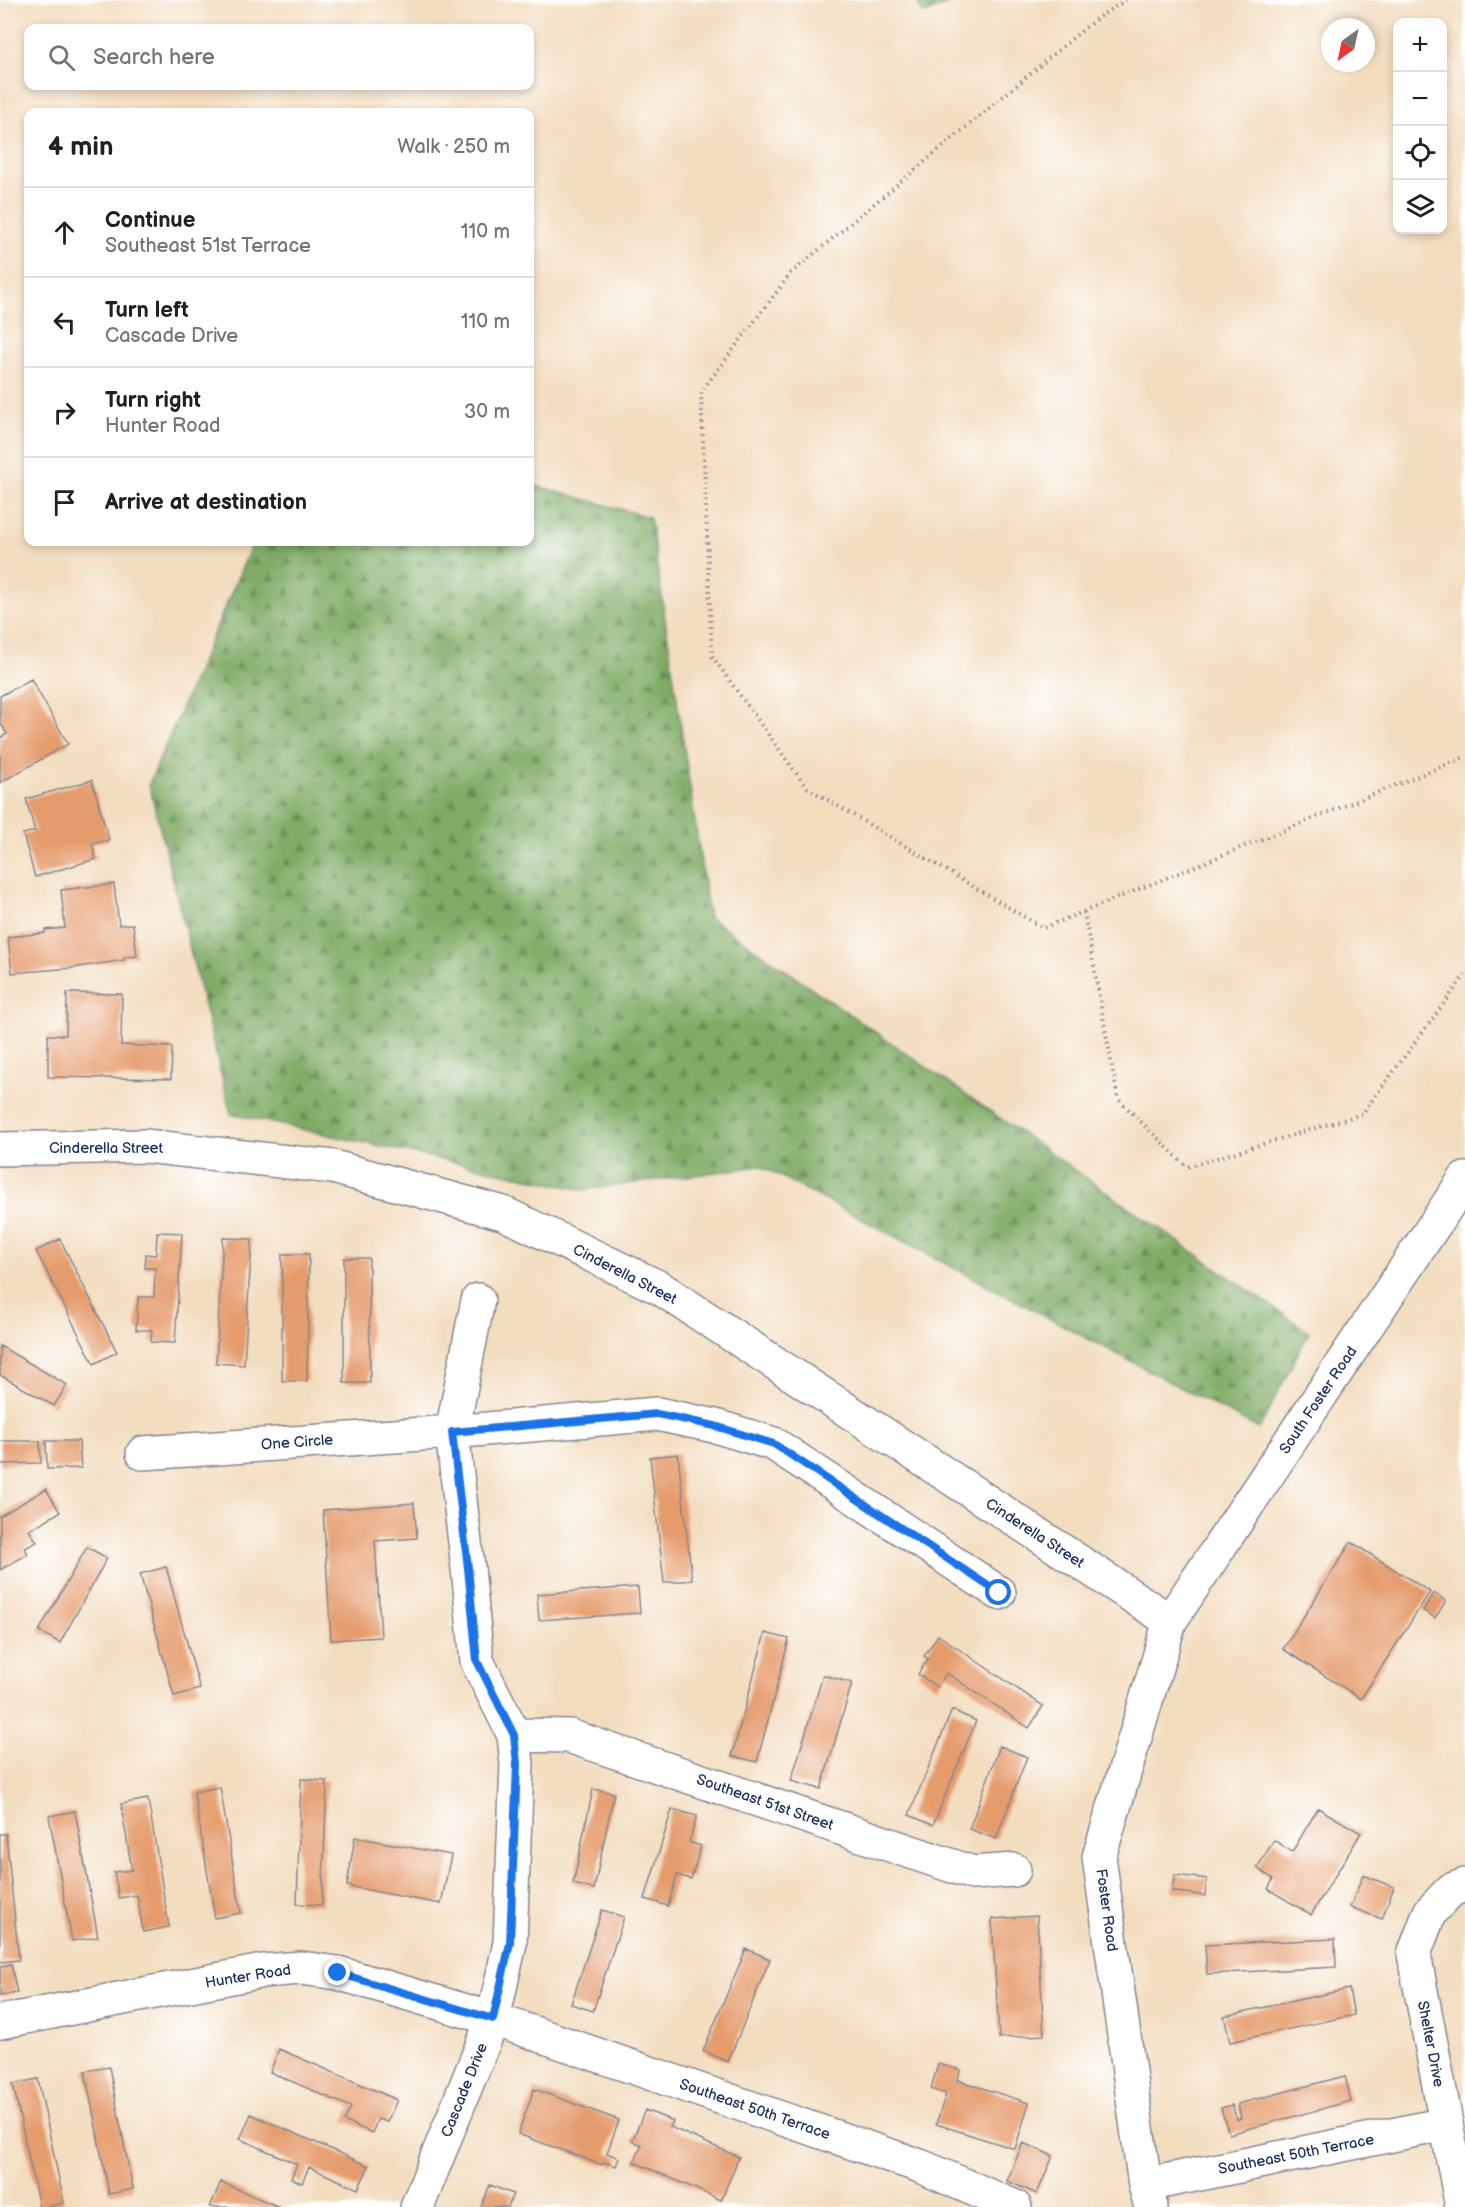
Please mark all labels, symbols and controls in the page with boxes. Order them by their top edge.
north arrow [1321,18,1375,72]
map controls [1393,18,1447,234]
button: + [1393,18,1447,72]
search box [24,24,534,90]
icon: search [45,41,78,74]
text: Search here [93,44,215,71]
button: − [1393,72,1447,126]
button: locate [1393,126,1447,180]
text: 4 min [48,132,113,163]
text: Walk · 250 m [397,135,510,159]
button: layers [1393,180,1447,234]
text: Continue [105,207,195,234]
icon: ahead [48,216,81,249]
text: 110 m [461,220,510,244]
text: Southeast 51st Terrace [105,234,311,258]
text: Turn left [105,297,189,324]
icon: left [48,306,81,339]
text: 110 m [461,310,510,334]
text: Cascade Drive [105,324,238,348]
text: Turn right [105,387,201,414]
icon: right [48,396,81,429]
text: 30 m [464,400,510,424]
text: Hunter Road [105,414,220,438]
icon: arrive [48,486,81,519]
text: Arrive at destination [105,489,307,516]
street label: Cinderella Street [49,1139,163,1158]
street label: Cinderella Street [570,1240,680,1309]
street label: South Foster Road [1275,1343,1362,1458]
street label: One Circle [260,1430,334,1454]
street label: Cinderella Street [982,1494,1088,1573]
route start [985,1579,1011,1605]
street label: Southeast 51st Street [694,1770,836,1835]
street label: Foster Road [1091,1868,1122,1953]
route end [324,1959,350,1985]
street label: Hunter Road [204,1960,292,1993]
street label: Shelter Drive [1413,1999,1448,2089]
street label: Cascade Drive [437,2040,492,2140]
street label: Southeast 50th Terrace [677,2075,833,2144]
street label: Southeast 50th Terrace [1217,2130,1376,2179]

